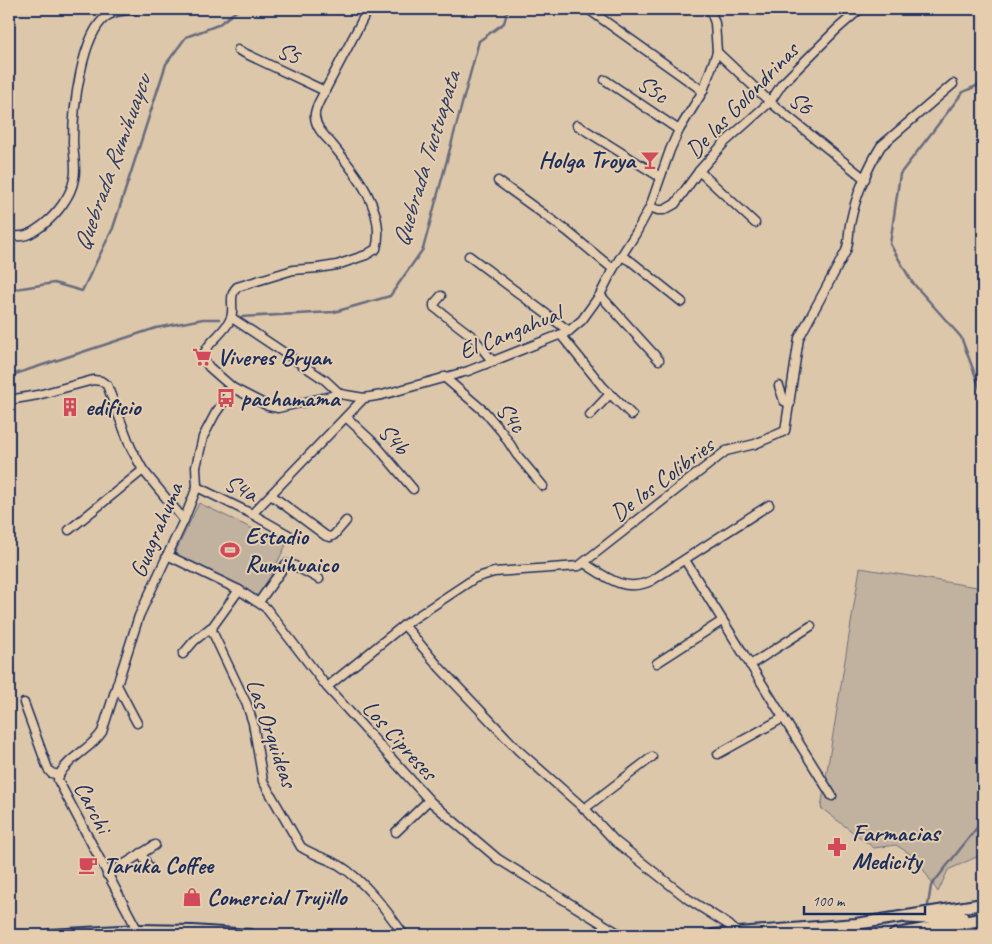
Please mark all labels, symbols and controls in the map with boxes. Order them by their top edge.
street label: De las Golondrinas [679,34,806,164]
street label: S5 [272,35,307,72]
water label: Quebrada Tuctuapata [384,65,469,250]
water label: Quebrada Rumihuaycu [65,67,160,255]
street label: S5c [632,68,675,111]
street label: S6 [783,84,820,122]
place label: Holga Troya [539,145,637,175]
bar icon: Holga Troya [639,149,661,171]
street label: El Cangahual [454,296,569,366]
place label: Viveres Bryan [217,342,334,372]
supermarket icon: Viveres Bryan [191,346,213,368]
place label: pachamama [241,383,342,413]
bus stop icon: pachamama [215,387,237,409]
place label: edificio [85,392,143,422]
building icon: edificio [59,396,81,418]
street label: S4c [490,396,533,440]
street label: S4b [372,417,417,462]
street label: De los Colibries [604,429,721,528]
street label: S4a [220,467,264,509]
street label: Guagrahuma [123,477,190,582]
place label: Estadio Rumihuaico [245,521,340,579]
sports icon: Estadio Rumihuaico [219,539,241,561]
street label: Las Orquideas [239,675,305,793]
street label: Los Cipreses [356,693,445,788]
street label: Carchi [67,776,120,840]
place label: Farmacias Medicity [852,818,942,876]
pharmacy icon: Farmacias Medicity [826,836,848,858]
place label: Taruka Coffee [103,850,215,880]
cafe icon: Taruka Coffee [77,854,99,876]
place label: Comercial Trujillo [207,882,349,912]
scale bar [804,884,926,916]
shop icon: Comercial Trujillo [181,886,203,908]
text: 100 m [812,892,846,911]

